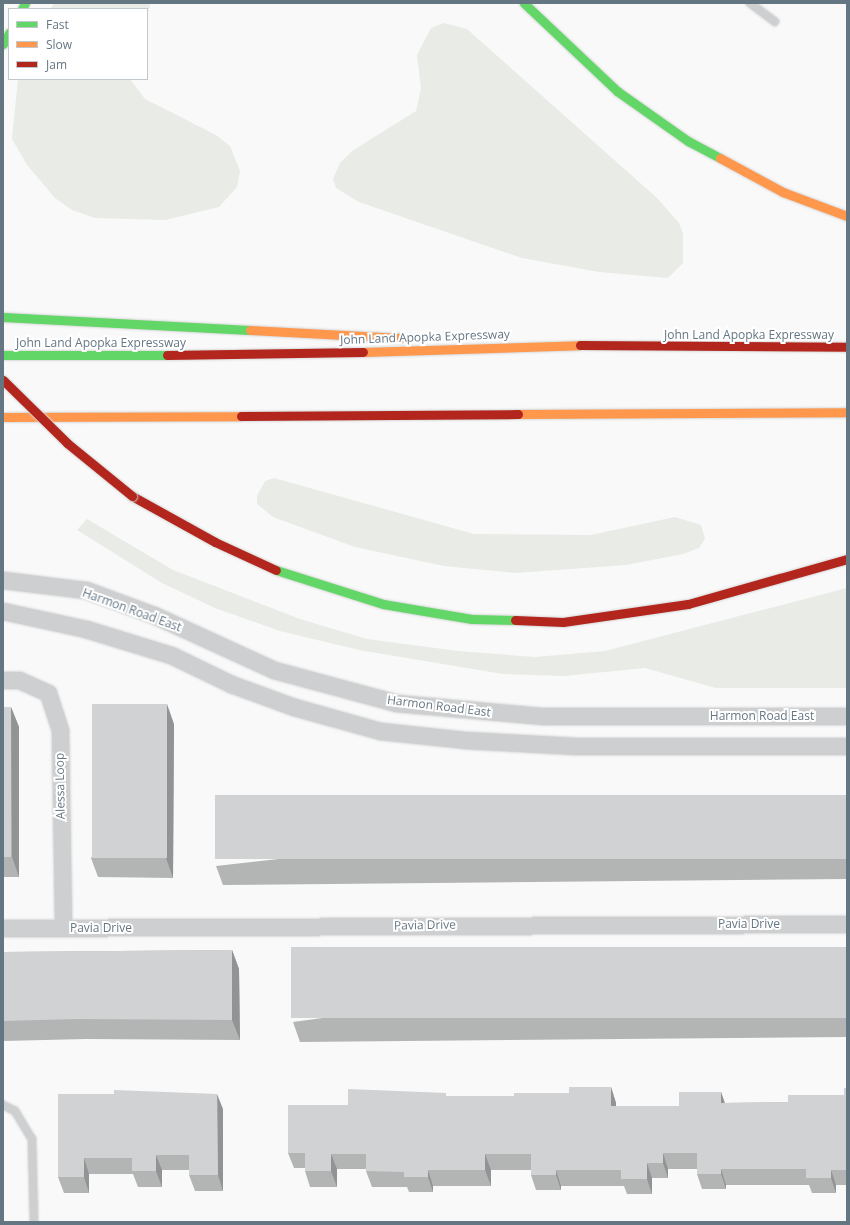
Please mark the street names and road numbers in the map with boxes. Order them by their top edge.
street label: John Land Apopka Expressway [340,327,510,347]
street label: John Land Apopka Expressway [664,328,834,342]
street label: John Land Apopka Expressway [16,336,186,350]
street label: Harmon Road East [81,585,183,635]
street label: Harmon Road East [386,692,492,720]
street label: Harmon Road East [710,709,814,723]
street label: Alessa Loop [52,753,68,819]
street label: Pavia Drive [394,917,456,933]
street label: Pavia Drive [718,917,780,931]
street label: Pavia Drive [70,921,132,935]

